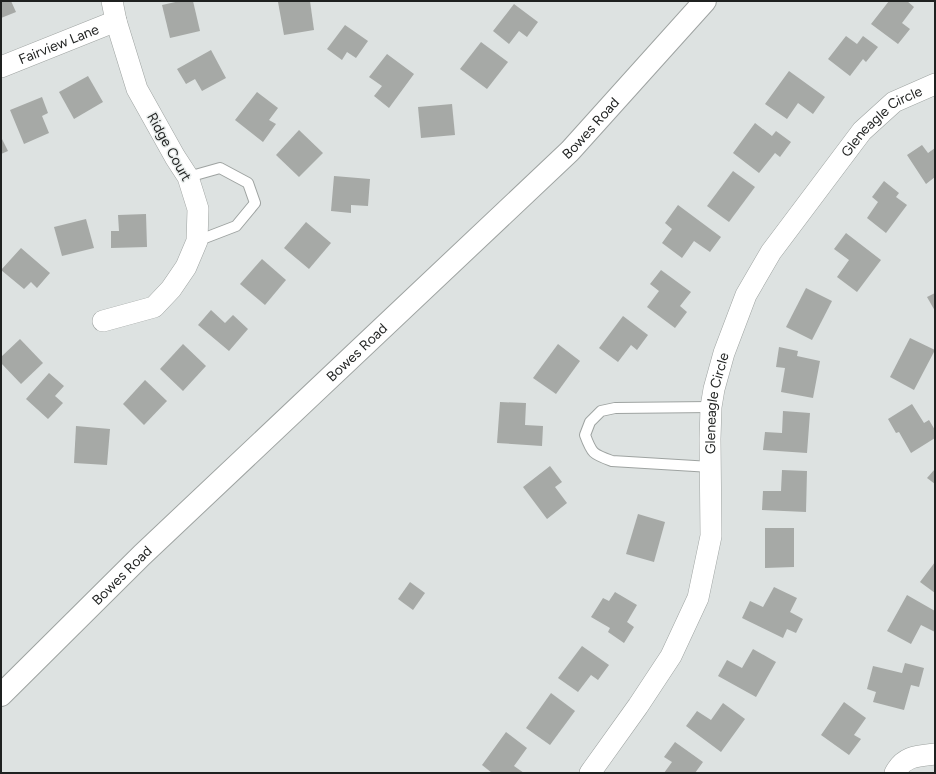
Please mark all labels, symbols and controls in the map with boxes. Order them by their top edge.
street label: Fairview Lane [16,20,102,68]
street label: Gleneagle Circle [837,82,925,160]
street label: Bowes Road [558,94,623,163]
street label: Ridge Court [143,110,195,184]
street label: Bowes Road [323,320,391,385]
street label: Gleneagle Circle [701,350,732,454]
street label: Bowes Road [88,542,155,608]

